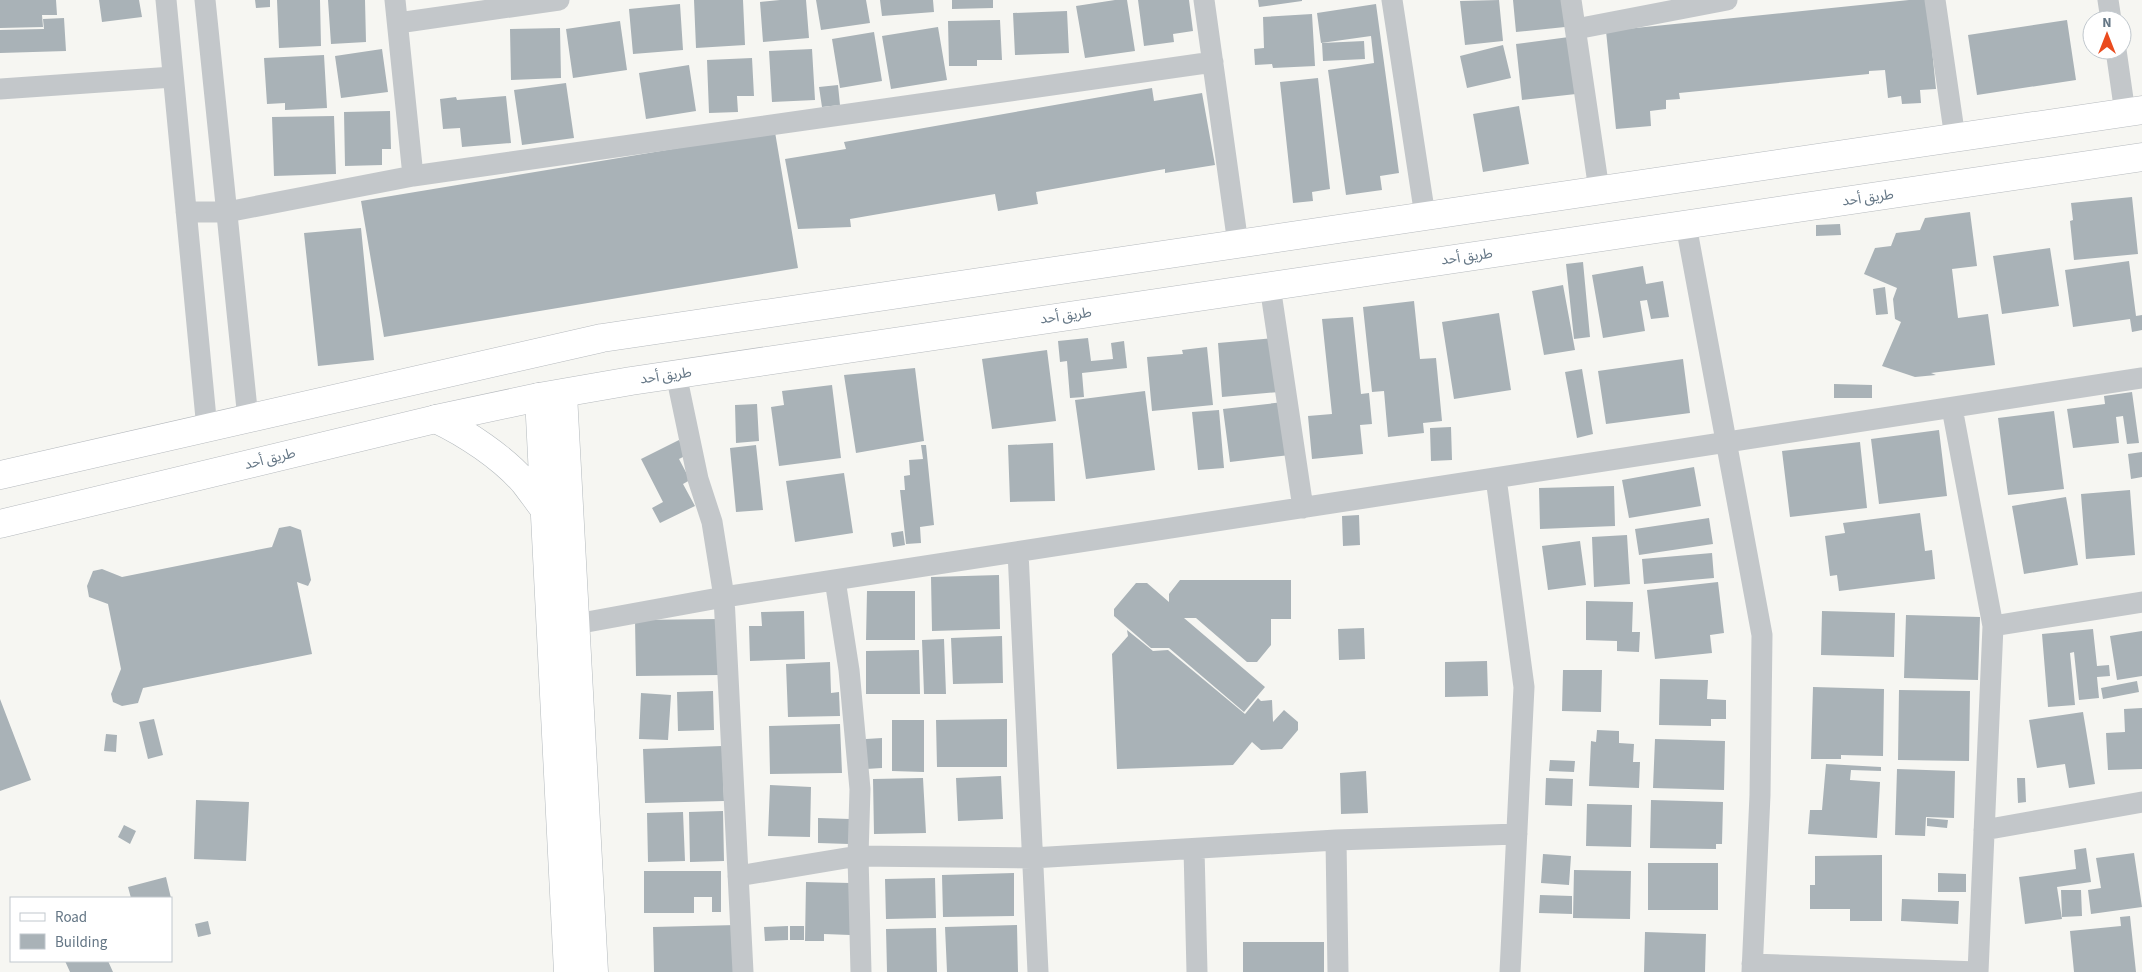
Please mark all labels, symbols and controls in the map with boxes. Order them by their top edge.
north arrow [2082,10,2132,60]
text: N [2102,13,2112,33]
street label: طريق أحد [1841,184,1895,212]
street label: طريق أحد [1440,243,1494,271]
street label: طريق أحد [1039,302,1093,330]
street label: طريق أحد [639,362,693,390]
street label: طريق أحد [242,443,298,475]
legend [10,897,172,962]
text: Road [55,907,87,928]
text: Building [55,932,108,953]

